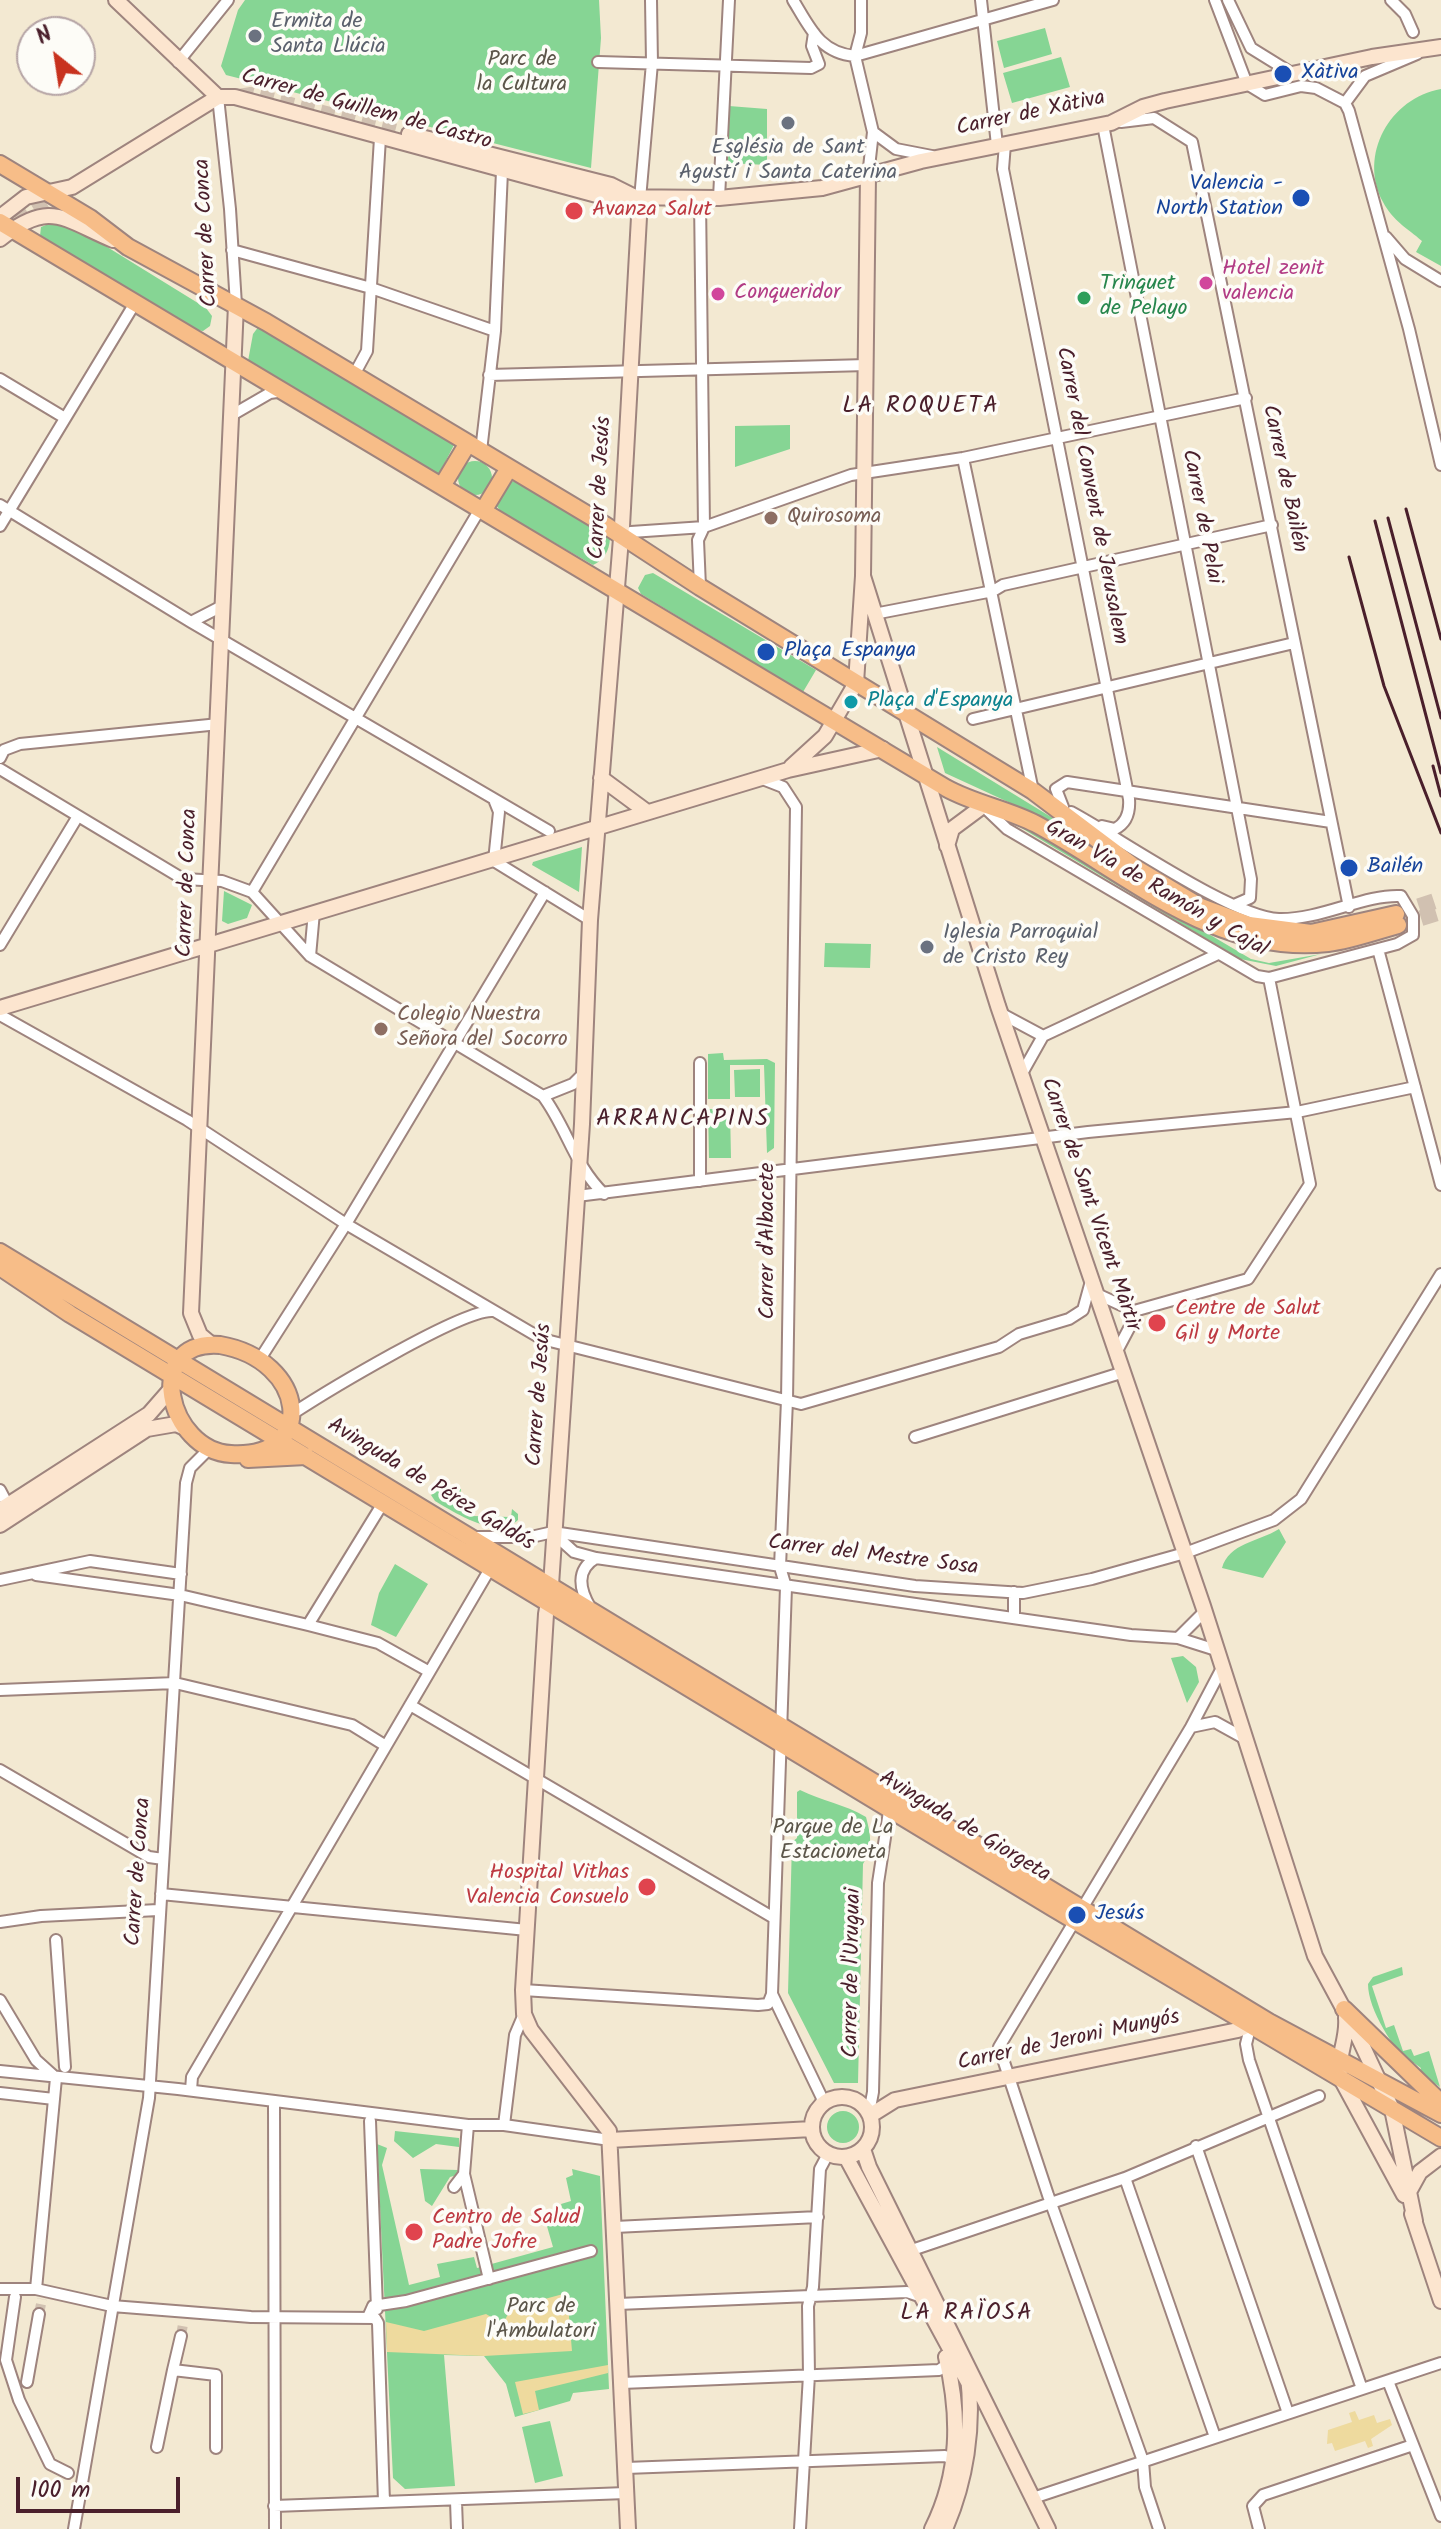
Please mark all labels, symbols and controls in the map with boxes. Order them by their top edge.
place label: Ermita de Santa Llúcia [271,10,386,62]
north arrow [16,16,96,96]
text: N [30,18,60,55]
marker: Ermita de Santa Llúcia [246,27,264,45]
park label: Parc de la Cultura [477,48,567,100]
place label: Xàtiva [1301,61,1358,87]
marker: Xàtiva [1272,63,1294,85]
street label: Carrer de Guillem de Castro [238,65,494,157]
street label: Carrer de Xàtiva [954,86,1108,144]
marker: Església de Sant Agustí i Santa Caterina [779,114,797,132]
place label: Església de Sant Agustí i Santa Caterina [679,136,897,188]
street label: Carrer de Conca [191,158,225,308]
place label: Valencia - North Station [1156,172,1283,224]
marker: Valencia - North Station [1290,187,1312,209]
place label: Avanza Salut [592,198,712,224]
marker: Avanza Salut [563,200,585,222]
place label: Hotel zenit valencia [1222,257,1324,308]
place label: Trinquet de Pelayo [1100,272,1188,324]
marker: Hotel zenit valencia [1197,274,1215,292]
place label: Conqueridor [734,281,841,307]
marker: Conqueridor [709,285,727,303]
marker: Trinquet de Pelayo [1075,289,1093,307]
street label: Carrer del Convent de Jerusalem [1048,345,1132,647]
district label: LA ROQUETA [842,394,1000,422]
street label: Carrer de Bailén [1254,403,1312,555]
street label: Carrer de Jesús [585,416,619,560]
street label: Carrer de Pelai [1174,447,1226,587]
place label: Quirosoma [787,505,881,531]
marker: Quirosoma [762,509,780,527]
place label: Plaça Espanya [784,639,916,665]
marker: Plaça Espanya [755,641,777,663]
place label: Plaça d'Espanya [867,689,1013,715]
marker: Plaça d'Espanya [842,693,860,711]
street label: Carrer de Conca [173,808,205,958]
street label: Gran Via de Ramón y Cajal [1040,815,1272,965]
place label: Bailén [1367,855,1423,881]
marker: Bailén [1338,857,1360,879]
place label: Iglesia Parroquial de Cristo Rey [943,921,1098,972]
marker: Iglesia Parroquial de Cristo Rey [918,938,936,956]
place label: Colegio Nuestra Señora del Socorro [397,1003,568,1054]
marker: Colegio Nuestra Señora del Socorro [372,1020,390,1038]
street label: Carrer de Sant Vicent Màrtir [1033,1075,1145,1335]
district label: ARRANCAPINS [596,1107,770,1135]
street label: Carrer d'Albacete [756,1163,782,1319]
place label: Centre de Salut Gil y Morte [1175,1297,1321,1348]
marker: Centre de Salut Gil y Morte [1146,1312,1168,1334]
street label: Carrer de Jesús [523,1323,559,1467]
street label: Avinguda de Pérez Galdós [322,1414,538,1558]
street label: Carrer del Mestre Sosa [766,1531,980,1583]
street label: Avinguda de Giorgeta [873,1766,1055,1890]
street label: Carrer de Conca [122,1797,158,1947]
park label: Parque de La Estacioneta [772,1816,894,1868]
place label: Hospital Vithas Valencia Consuelo [466,1861,629,1912]
marker: Hospital Vithas Valencia Consuelo [636,1876,658,1898]
street label: Carrer de l'Uruguai [839,1888,869,2058]
place label: Jesús [1095,1902,1144,1928]
marker: Jesús [1066,1904,1088,1926]
street label: Carrer de Jeroni Munyós [956,2006,1182,2078]
place label: Centro de Salud Padre Jofre [432,2206,580,2258]
marker: Centro de Salud Padre Jofre [403,2221,425,2243]
park label: Parc de l'Ambulatori [487,2295,595,2346]
district label: LA RAÏOSA [900,2301,1034,2329]
scale bar [20,2461,184,2511]
text: 100 m [30,2471,90,2510]

